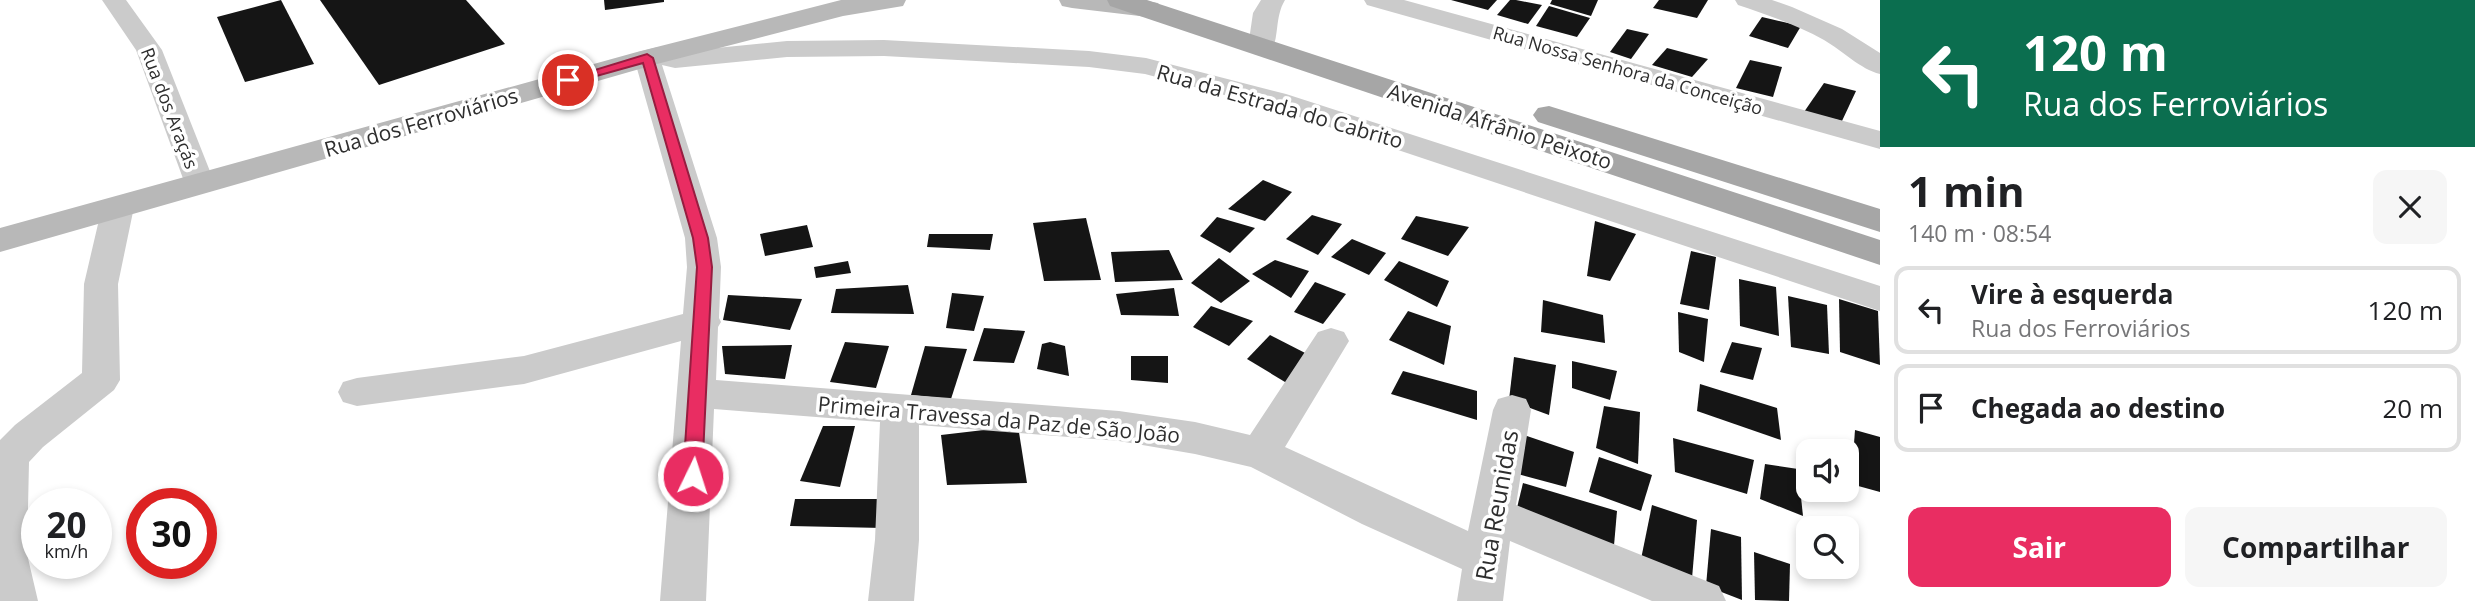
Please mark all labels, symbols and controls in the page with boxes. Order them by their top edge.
text: 120 m [2023,19,2168,85]
street label: Rua Nossa Senhora da Conceição [1490,20,1766,120]
icon: left [1908,28,1999,119]
street label: Rua dos Araçás [136,44,204,172]
pin [538,50,598,110]
street label: Rua da Estrada do Cabrito [1154,57,1406,155]
icon: arrive [549,61,587,99]
street label: Avenida Afrânio Peixoto [1384,77,1616,175]
street label: Rua dos Ferroviários [321,81,521,163]
text: Rua dos Ferroviários [2023,82,2328,125]
text: 1 min [1908,162,2025,219]
button: close [2373,170,2447,244]
text: 140 m · 08:54 [1908,217,2051,249]
text: Vire à esquerda [1971,276,2173,312]
icon: left [1912,291,1950,329]
text: 120 m [2368,292,2443,328]
text: Rua dos Ferroviários [1971,312,2190,344]
street label: Primeira Travessa da Paz de São João [817,389,1181,449]
icon: arrive [1912,389,1950,427]
text: Chegada ao destino [1971,390,2225,426]
text: 20 m [2382,390,2443,426]
street label: Rua Reunidas [1467,427,1525,583]
position arrow [656,439,730,513]
map controls [1796,439,1859,579]
button: sound [1796,439,1859,502]
speed limit sign: 30 [126,488,217,579]
text: 20 [46,501,87,548]
button: Sair [1908,507,2171,587]
button: Compartilhar [2185,507,2447,587]
button: search [1796,516,1859,579]
text: km/h [45,539,88,563]

